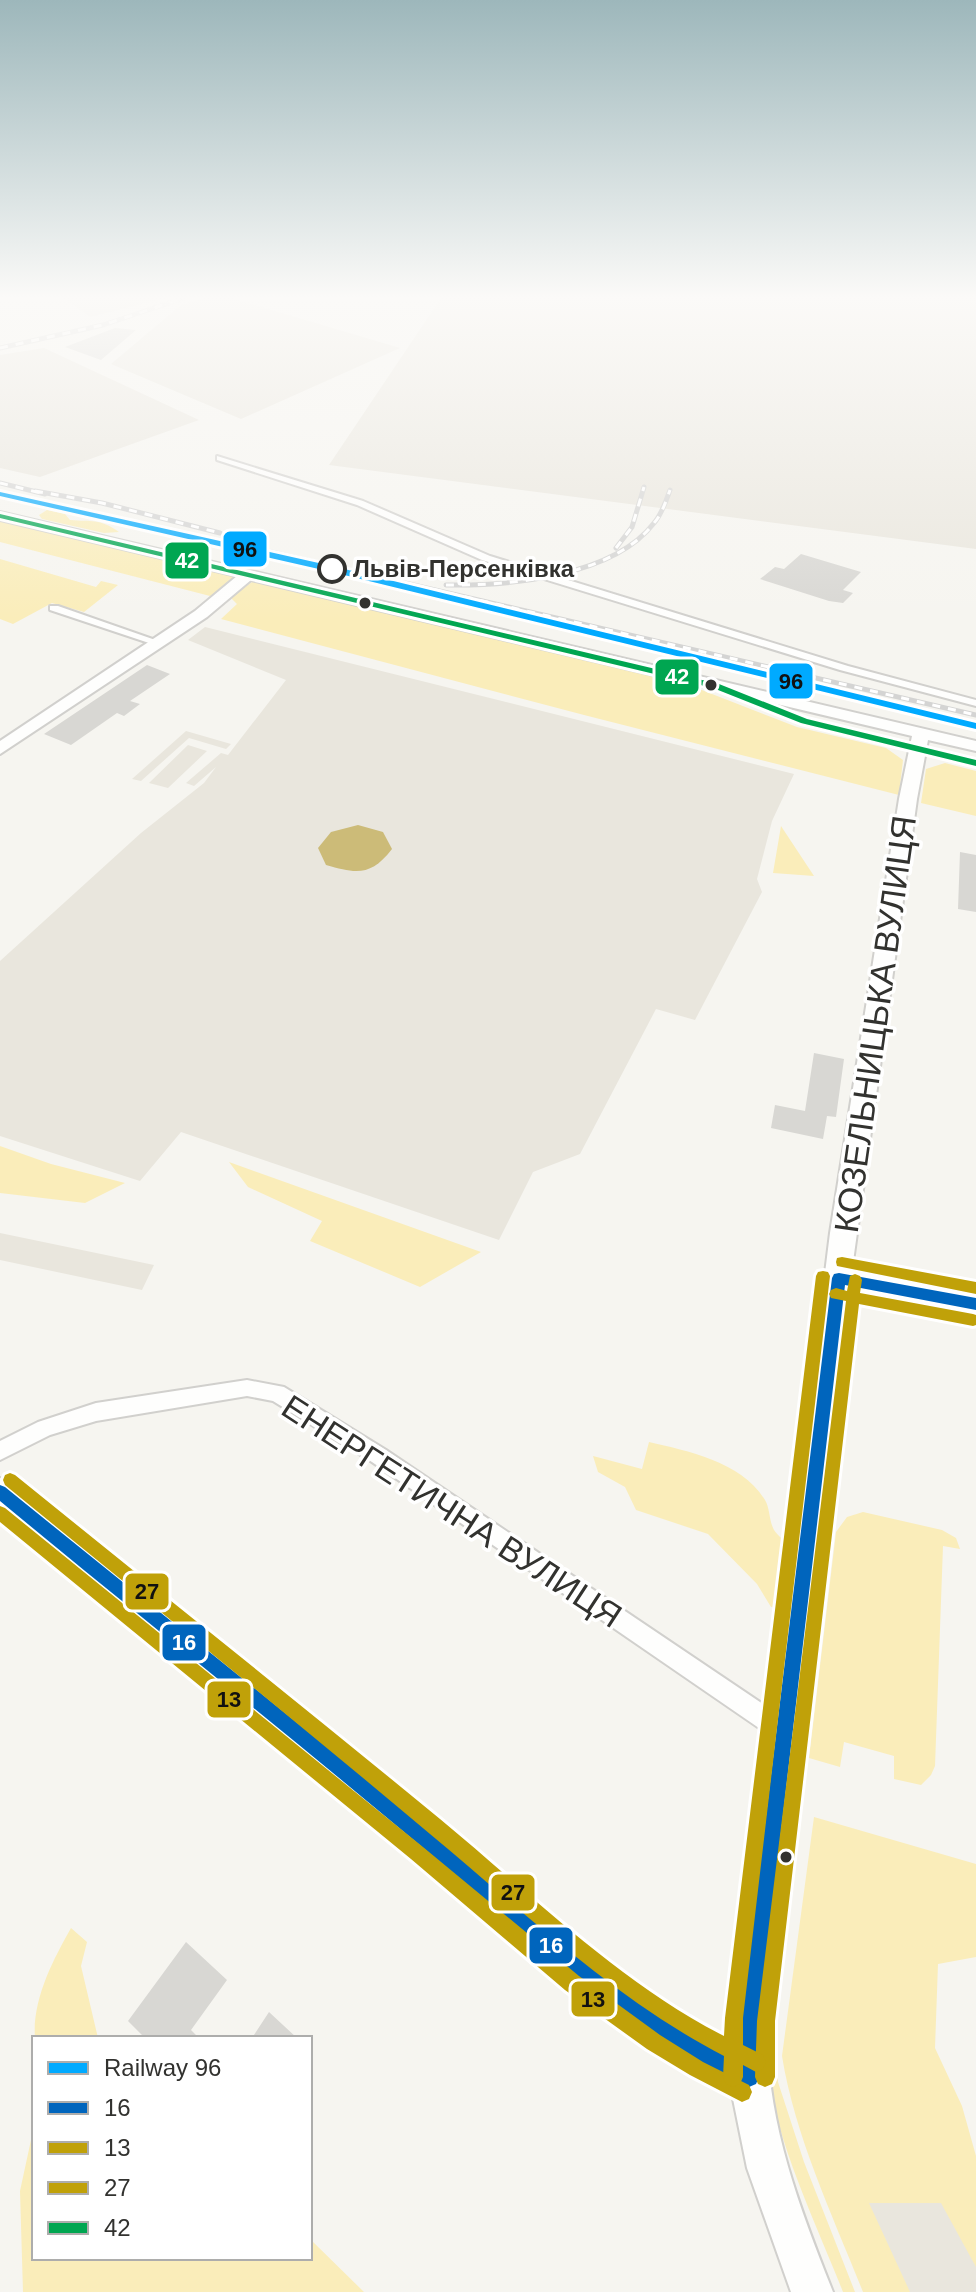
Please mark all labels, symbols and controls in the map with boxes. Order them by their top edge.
line badge: 96 [222,530,268,568]
text: 96 [233,537,257,562]
line badge: 42 [164,541,210,580]
text: 42 [175,548,199,573]
marker: Львів-Персенківка [318,555,346,583]
place label: Львів-Персенківка [353,555,575,582]
unlabelled marker [357,595,373,611]
line badge: 42 [654,658,700,696]
line badge: 96 [768,662,814,700]
text: 42 [665,664,689,689]
text: 96 [779,669,803,694]
unlabelled marker [703,677,719,693]
street label: КОЗЕЛЬНИЦЬКА ВУЛИЦЯ [827,813,923,1235]
street label: ЕНЕРГЕТИЧНА ВУЛИЦЯ [275,1387,629,1635]
line badge: 27 [124,1572,170,1611]
text: 27 [135,1579,159,1604]
line badge: 16 [161,1623,207,1662]
text: 16 [172,1630,196,1655]
line badge: 13 [206,1680,252,1719]
text: 13 [217,1687,241,1712]
unlabelled marker [778,1849,794,1865]
line badge: 27 [490,1873,536,1912]
text: 27 [501,1880,525,1905]
line badge: 16 [528,1926,574,1965]
text: 16 [539,1933,563,1958]
line badge: 13 [570,1980,616,2018]
text: 13 [581,1987,605,2012]
legend [32,2036,312,2260]
text: Railway 96 [104,2054,221,2081]
text: 16 [104,2094,131,2121]
text: 13 [104,2134,131,2161]
text: 27 [104,2174,131,2201]
text: 42 [104,2214,131,2241]

